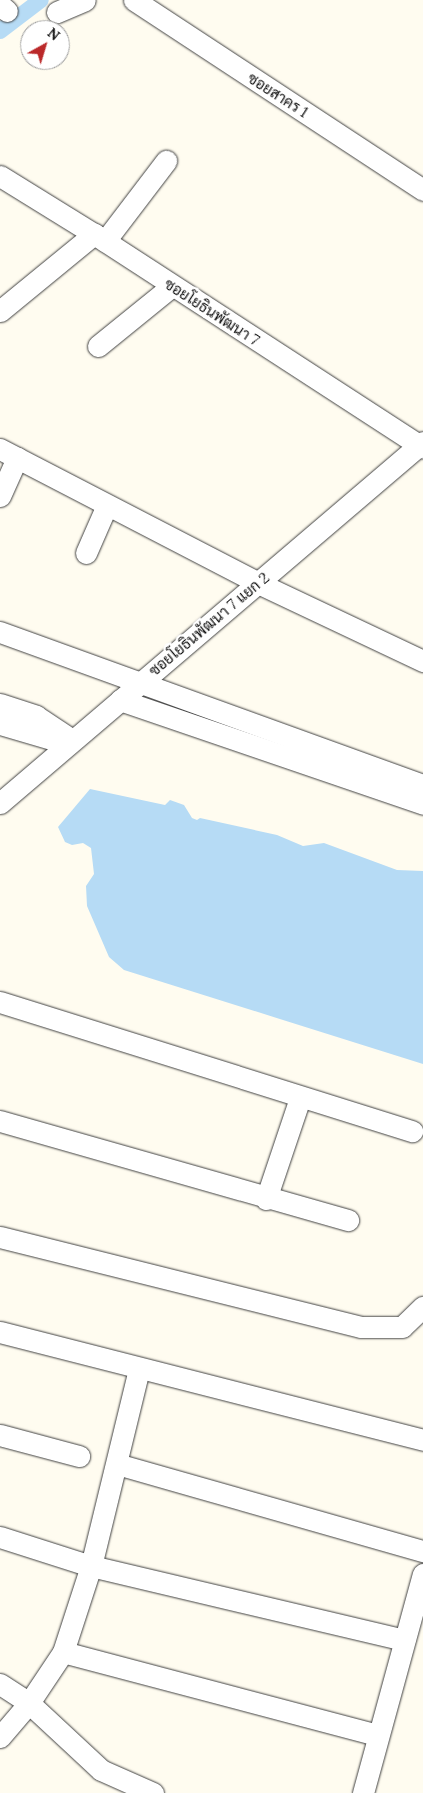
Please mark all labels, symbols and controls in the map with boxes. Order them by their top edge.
north arrow [20,20,70,70]
text: N [44,24,64,45]
street label: ซอยสาคร 1 [244,69,312,121]
street label: ซอยโยธินพัฒนา 7 [161,275,263,349]
street label: ซอยโยธินพัฒนา 7 แยก 2 [145,568,273,680]

